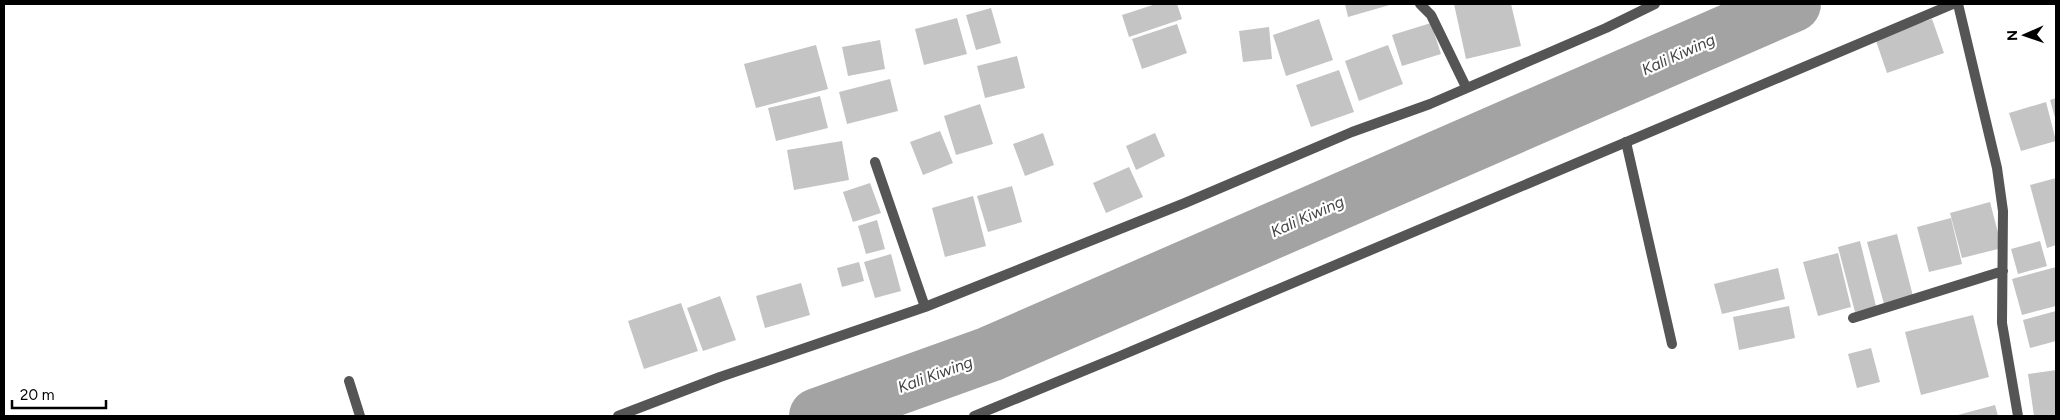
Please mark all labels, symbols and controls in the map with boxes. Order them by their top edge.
north arrow [2000,10,2050,60]
water label: Kali Kiwing [1639,30,1718,79]
text: N [2004,30,2021,41]
water label: Kali Kiwing [1268,192,1347,241]
water label: Kali Kiwing [895,352,975,397]
scale bar [12,378,106,410]
text: 20 m [20,386,54,404]

